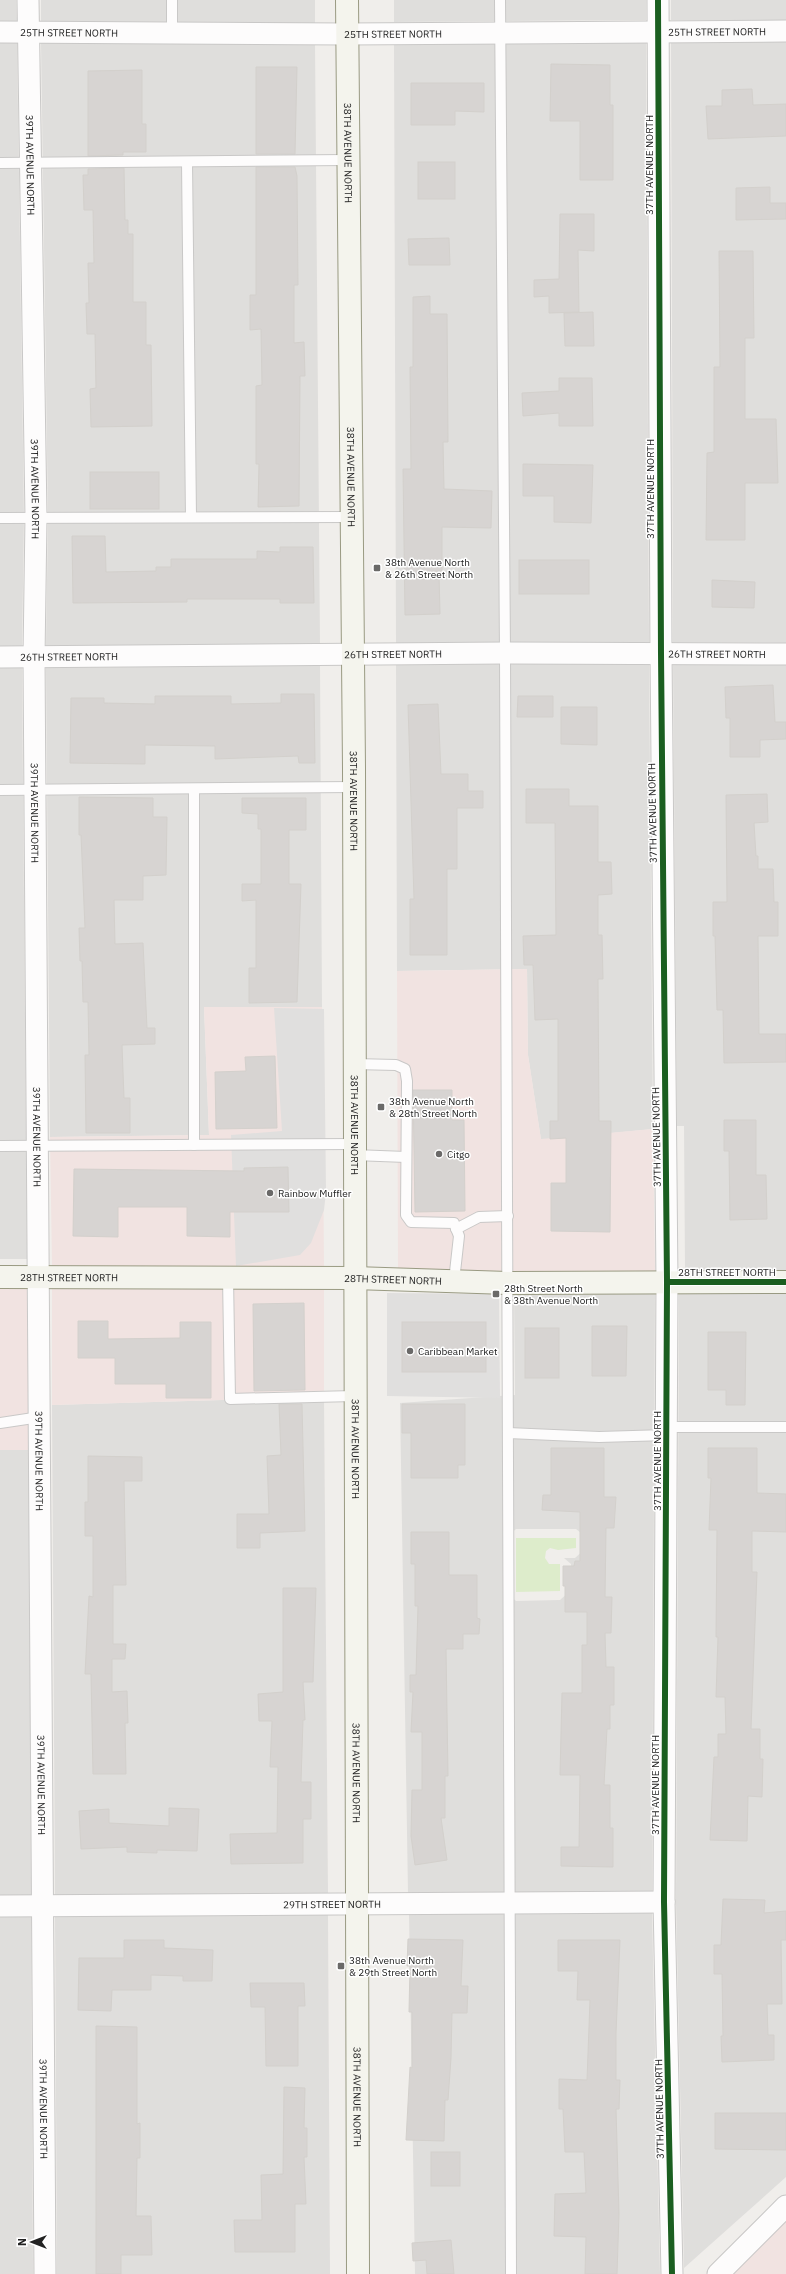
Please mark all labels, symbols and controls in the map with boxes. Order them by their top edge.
street label: 25TH STREET NORTH [668,25,766,39]
street label: 25TH STREET NORTH [20,26,118,40]
street label: 25TH STREET NORTH [344,27,442,41]
street label: 38TH AVENUE NORTH [341,103,355,203]
street label: 39TH AVENUE NORTH [23,115,37,215]
street label: 37TH AVENUE NORTH [643,115,656,215]
street label: 38TH AVENUE NORTH [344,427,358,527]
street label: 39TH AVENUE NORTH [28,439,42,539]
street label: 37TH AVENUE NORTH [644,439,657,539]
place label: 38th Avenue North & 26th Street North [385,556,473,581]
marker: 38th Avenue North & 26th Street North [372,563,382,573]
street label: 26TH STREET NORTH [344,647,442,661]
street label: 26TH STREET NORTH [668,648,766,661]
street label: 26TH STREET NORTH [20,650,118,664]
street label: 38TH AVENUE NORTH [347,751,360,851]
street label: 39TH AVENUE NORTH [28,763,41,863]
street label: 37TH AVENUE NORTH [645,763,660,863]
street label: 38TH AVENUE NORTH [348,1075,361,1175]
street label: 39TH AVENUE NORTH [30,1087,44,1187]
street label: 37TH AVENUE NORTH [649,1087,664,1187]
place label: 38th Avenue North & 28th Street North [389,1095,477,1120]
marker: 38th Avenue North & 28th Street North [376,1102,386,1112]
place label: Citgo [447,1148,470,1161]
marker: Citgo [434,1149,444,1159]
place label: Rainbow Muffler [278,1187,352,1200]
marker: Rainbow Muffler [265,1188,275,1198]
street label: 28TH STREET NORTH [678,1266,776,1279]
street label: 28TH STREET NORTH [20,1271,118,1284]
street label: 28TH STREET NORTH [344,1272,442,1288]
place label: 28th Street North & 38th Avenue North [504,1282,598,1307]
marker: 28th Street North & 38th Avenue North [491,1289,501,1299]
place label: Caribbean Market [418,1345,498,1358]
marker: Caribbean Market [405,1346,415,1356]
street label: 38TH AVENUE NORTH [349,1399,362,1499]
street label: 39TH AVENUE NORTH [32,1411,46,1511]
street label: 37TH AVENUE NORTH [651,1411,664,1511]
street label: 38TH AVENUE NORTH [350,1723,363,1823]
street label: 39TH AVENUE NORTH [34,1735,48,1835]
street label: 37TH AVENUE NORTH [649,1735,662,1835]
street label: 29TH STREET NORTH [283,1898,381,1911]
place label: 38th Avenue North & 29th Street North [349,1954,437,1979]
marker: 38th Avenue North & 29th Street North [336,1961,346,1971]
street label: 38TH AVENUE NORTH [350,2047,364,2147]
street label: 39TH AVENUE NORTH [37,2059,50,2159]
street label: 37TH AVENUE NORTH [652,2059,667,2159]
north arrow [12,2222,52,2262]
text: N [15,2238,29,2246]

